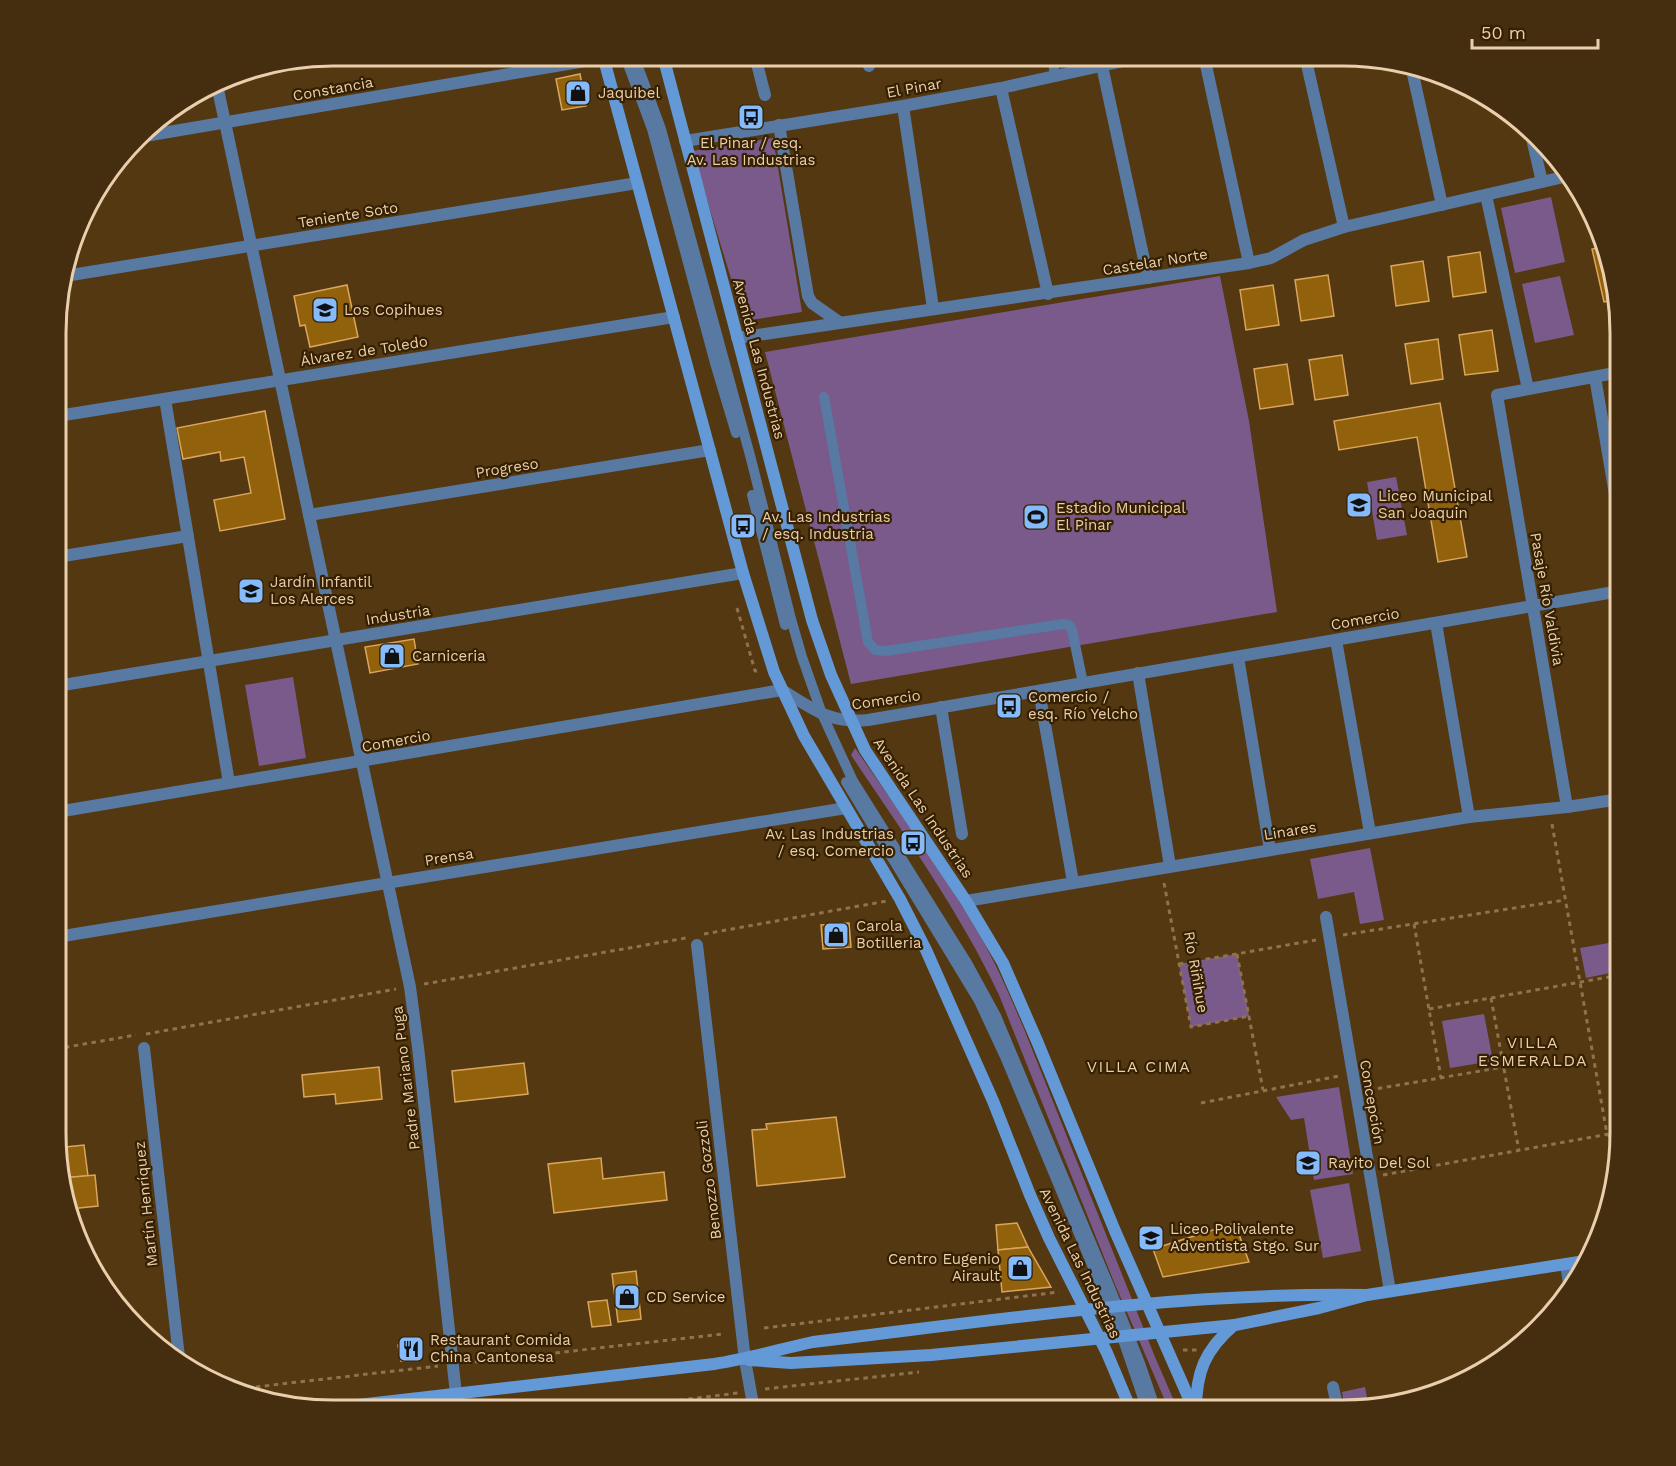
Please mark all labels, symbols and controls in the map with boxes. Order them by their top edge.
scale bar [1472,12,1598,50]
text: 50 m [1481,22,1526,43]
street label: Constancia [291,73,375,105]
street label: El Pinar [885,74,943,102]
shop icon: Jaquibel [563,78,593,108]
place label: Jaquibel [598,84,660,102]
bus stop icon: El Pinar / esq. Av. Las Industrias [736,102,766,132]
place label: El Pinar / esq. Av. Las Industrias [687,134,815,169]
street label: Teniente Soto [297,198,399,232]
street label: Castelar Norte [1101,245,1209,279]
street label: Avenida Las Industrias [729,277,789,441]
school or university icon: Los Copihues [310,295,340,325]
place label: Los Copihues [344,301,443,319]
street label: Álvarez de Toledo [299,332,429,370]
street label: Progreso [474,454,540,482]
place label: Liceo Municipal San Joaquin [1378,487,1493,522]
school or university icon: Liceo Municipal San Joaquin [1344,490,1374,520]
place label: Estadio Municipal El Pinar [1056,499,1186,534]
sports icon: Estadio Municipal El Pinar [1021,502,1051,532]
place label: Av. Las Industrias / esq. Industria [762,508,891,543]
bus stop icon: Av. Las Industrias / esq. Industria [728,511,758,541]
street label: Pasaje Río Valdivia [1526,531,1568,667]
place label: Jardín Infantil Los Alerces [270,573,372,608]
school or university icon: Jardín Infantil Los Alerces [236,576,266,606]
street label: Industria [364,601,432,629]
street label: Comercio [1329,604,1401,634]
shop icon: Carniceria [377,641,407,671]
place label: Carniceria [412,647,486,665]
street label: Comercio [850,686,922,714]
place label: Comercio / esq. Río Yelcho [1028,688,1138,723]
bus stop icon: Comercio / esq. Río Yelcho [994,691,1024,721]
street label: Comercio [360,726,432,756]
street label: Avenida Las Industrias [869,734,977,882]
street label: Linares [1262,818,1318,844]
place label: Av. Las Industrias / esq. Comercio [765,825,894,860]
bus stop icon: Av. Las Industrias / esq. Comercio [898,828,928,858]
street label: Prensa [423,844,475,870]
place label: Carola Botilleria [856,917,922,952]
shop icon: Carola Botilleria [821,920,851,950]
street label: Río Riñihue [1180,930,1212,1014]
street label: Padre Mariano Puga [388,1005,424,1151]
district label: VILLA ESMERALDA [1478,1033,1588,1070]
district label: VILLA CIMA [1087,1057,1191,1076]
street label: Concepción [1356,1058,1388,1146]
street label: Benozzo Gozzoli [693,1119,725,1241]
street label: Martín Henríquez [130,1140,162,1268]
school or university icon: Rayito Del Sol [1293,1148,1323,1178]
place label: Rayito Del Sol [1328,1154,1430,1172]
street label: Avenida Las Industrias [1036,1185,1124,1341]
place label: Liceo Polivalente Adventista Stgo. Sur [1170,1220,1319,1255]
school or university icon: Liceo Polivalente Adventista Stgo. Sur [1136,1223,1166,1253]
place label: Centro Eugenio Airault [888,1250,1001,1285]
shop icon: Centro Eugenio Airault [1005,1253,1035,1283]
shop icon: CD Service [612,1282,642,1312]
place label: CD Service [646,1288,725,1306]
place label: Restaurant Comida China Cantonesa [430,1331,571,1366]
restaurant icon: Restaurant Comida China Cantonesa [396,1334,426,1364]

